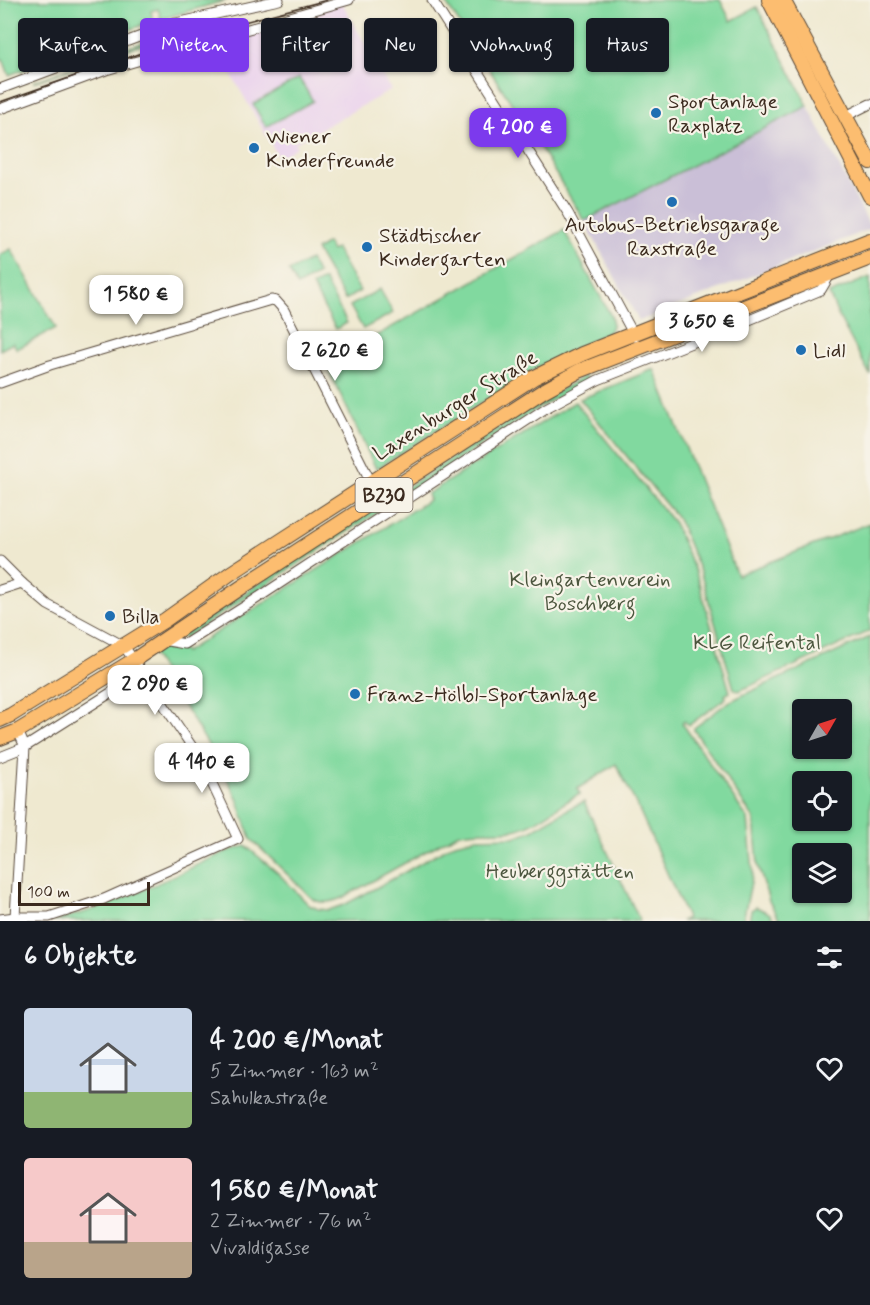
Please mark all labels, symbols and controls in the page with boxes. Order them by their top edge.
chip: Kaufen [18,18,128,72]
chip: Mieten [140,18,249,72]
chip: Filter [261,18,352,72]
chip: Neu [364,18,437,72]
chip: Wohnung [449,18,574,72]
chip: Haus [586,18,669,72]
place label: Sportanlage Raxplatz [668,88,778,140]
marker: Sportanlage Raxplatz [649,106,663,120]
pin: 4 200 € [463,108,573,159]
text: 4 200 € [483,114,553,141]
place label: Wiener Kinderfreunde [266,123,395,175]
marker: Wiener Kinderfreunde [247,141,261,155]
marker: Autobus-Betriebsgarage Raxstraße [665,195,679,209]
place label: Autobus-Betriebsgarage Raxstraße [564,211,780,263]
place label: Städtischer Kindergarten [379,222,506,276]
marker: Städtischer Kindergarten [360,240,374,254]
pin: 1 580 € [81,275,191,326]
text: 1 580 € [103,281,169,308]
pin: 3 650 € [647,302,757,353]
text: 3 650 € [669,308,735,335]
pin: 2 620 € [280,331,390,382]
text: 2 620 € [301,337,369,364]
place label: Lidl [813,337,845,365]
marker: Lidl [794,343,808,357]
street label: Laxenburger Straße [368,344,544,469]
road number: B230 [356,478,412,512]
park label: Kleingartenverein Boschberg [509,566,671,620]
place label: Billa [122,603,160,631]
marker: Billa [103,609,117,623]
park label: KLG Reifental [693,629,821,657]
pin: 2 090 € [100,665,210,716]
text: 2 090 € [122,671,188,698]
place label: Franz-Hölbl-Sportanlage [367,681,598,709]
marker: Franz-Hölbl-Sportanlage [348,687,362,701]
north arrow [792,699,852,759]
map controls [792,699,852,903]
pin: 4 140 € [147,743,257,794]
text: 4 140 € [168,749,236,776]
button: locate [792,771,852,831]
button: layers [792,843,852,903]
park label: Heuberggstätten [486,858,634,888]
scale bar [18,879,150,906]
text: 100 m [27,882,70,903]
text: 6 Objekte [24,940,136,974]
icon: filters [813,941,846,974]
text: 4 200 €/Monat [210,1024,383,1058]
icon: home [72,1032,144,1104]
icon: heart [813,1052,846,1085]
text: 5 Zimmer · 163 m² [210,1058,379,1085]
text: Sahulkastraße [210,1085,328,1112]
text: 1 580 €/Monat [210,1174,378,1208]
icon: home [72,1182,144,1254]
icon: heart [813,1202,846,1235]
text: 2 Zimmer · 76 m² [210,1208,371,1235]
text: Vivaldigasse [210,1235,310,1262]

